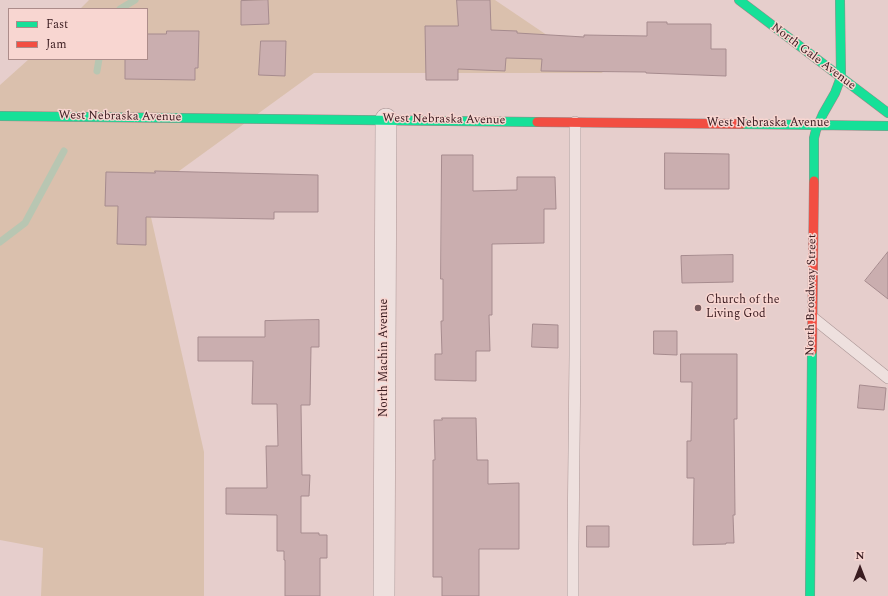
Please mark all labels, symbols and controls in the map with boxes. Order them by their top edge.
legend [8,8,148,60]
text: Fast [46,15,68,34]
street label: North Gale Avenue [768,21,858,93]
text: Jam [46,35,67,54]
street label: West Nebraska Avenue [59,109,181,125]
street label: West Nebraska Avenue [383,112,505,128]
street label: West Nebraska Avenue [707,117,829,131]
street label: North Broadway Street [804,234,820,356]
place label: Church of the Living God [706,294,780,322]
street label: North Machin Avenue [378,299,392,417]
marker: Church of the Living God [693,303,703,313]
text: N [856,547,864,564]
north arrow [840,548,880,588]

